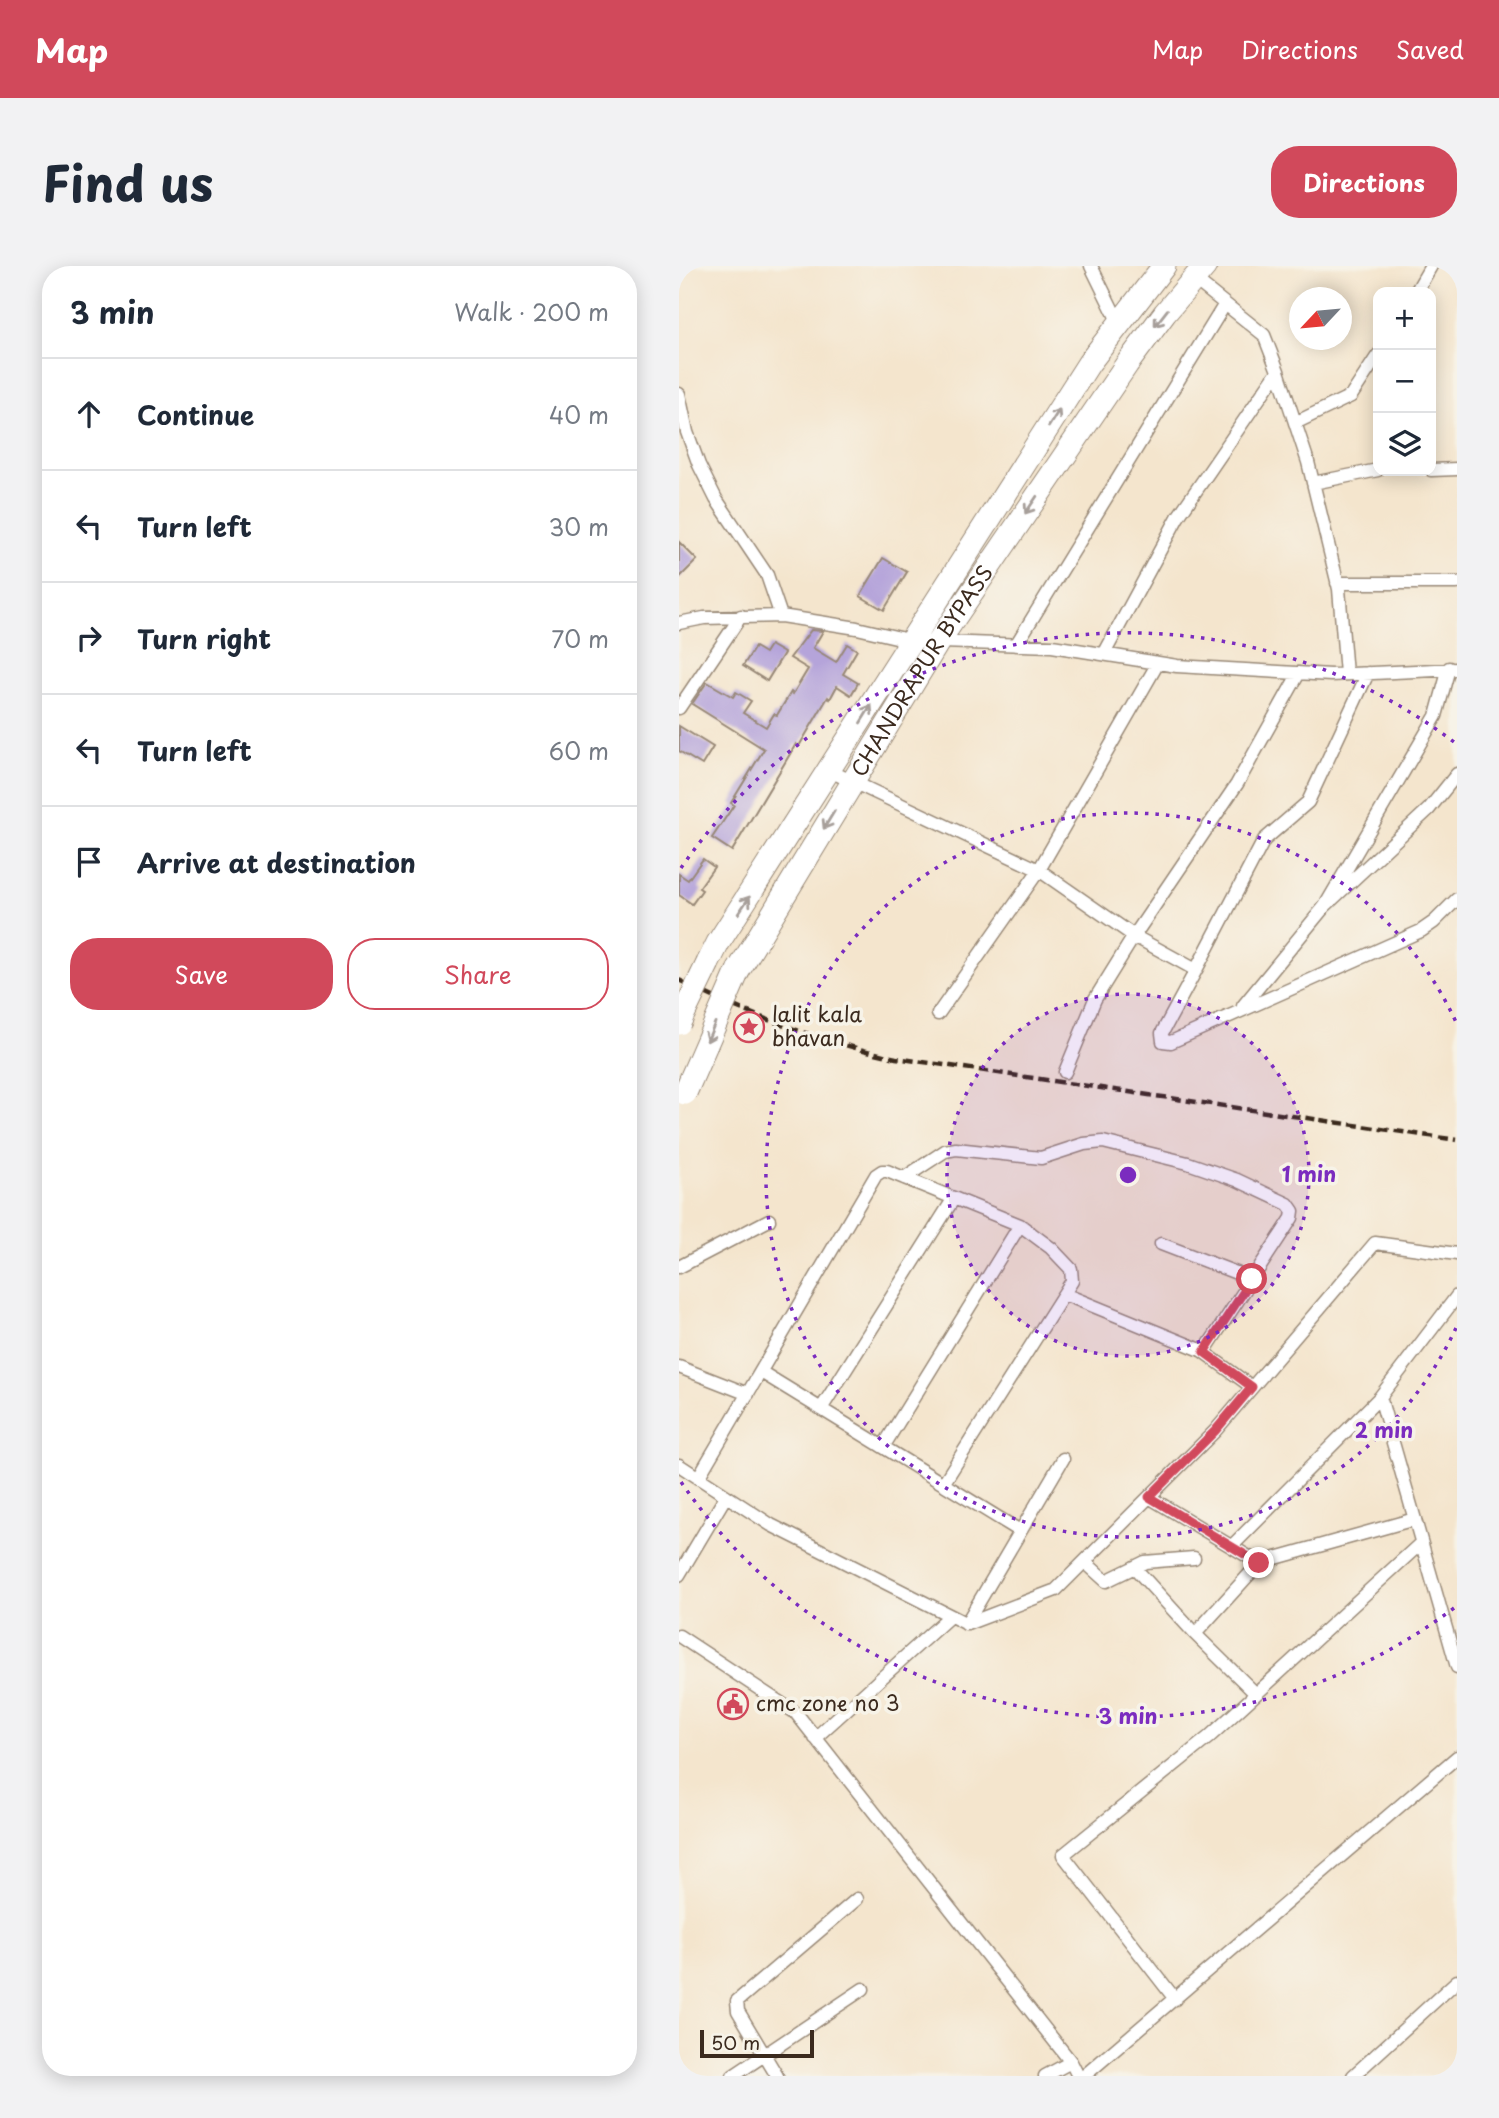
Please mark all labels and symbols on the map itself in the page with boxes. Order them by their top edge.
north arrow [1289,287,1352,350]
one-way arrow [1154,308,1169,327]
one-way arrow [1047,409,1061,429]
one-way arrow [1024,495,1038,514]
street label: CHANDRAPUR BYPASS [842,558,1000,782]
one-way arrow [860,704,874,724]
one-way arrow [822,810,836,830]
one-way arrow [736,896,751,915]
place label: lalit kala bhavan [772,997,862,1053]
place icon: lalit kala bhavan [732,1010,766,1044]
one-way arrow [704,1021,717,1042]
text: 1 min [1282,1157,1336,1189]
centre of rings [1116,1163,1140,1187]
route start [1236,1263,1267,1294]
text: 2 min [1355,1413,1413,1445]
route end [1243,1547,1274,1578]
place label: cmc zone no 3 [756,1686,900,1718]
public building icon: cmc zone no 3 [716,1687,750,1721]
text: 3 min [1098,1699,1158,1731]
scale bar [700,2027,814,2059]

